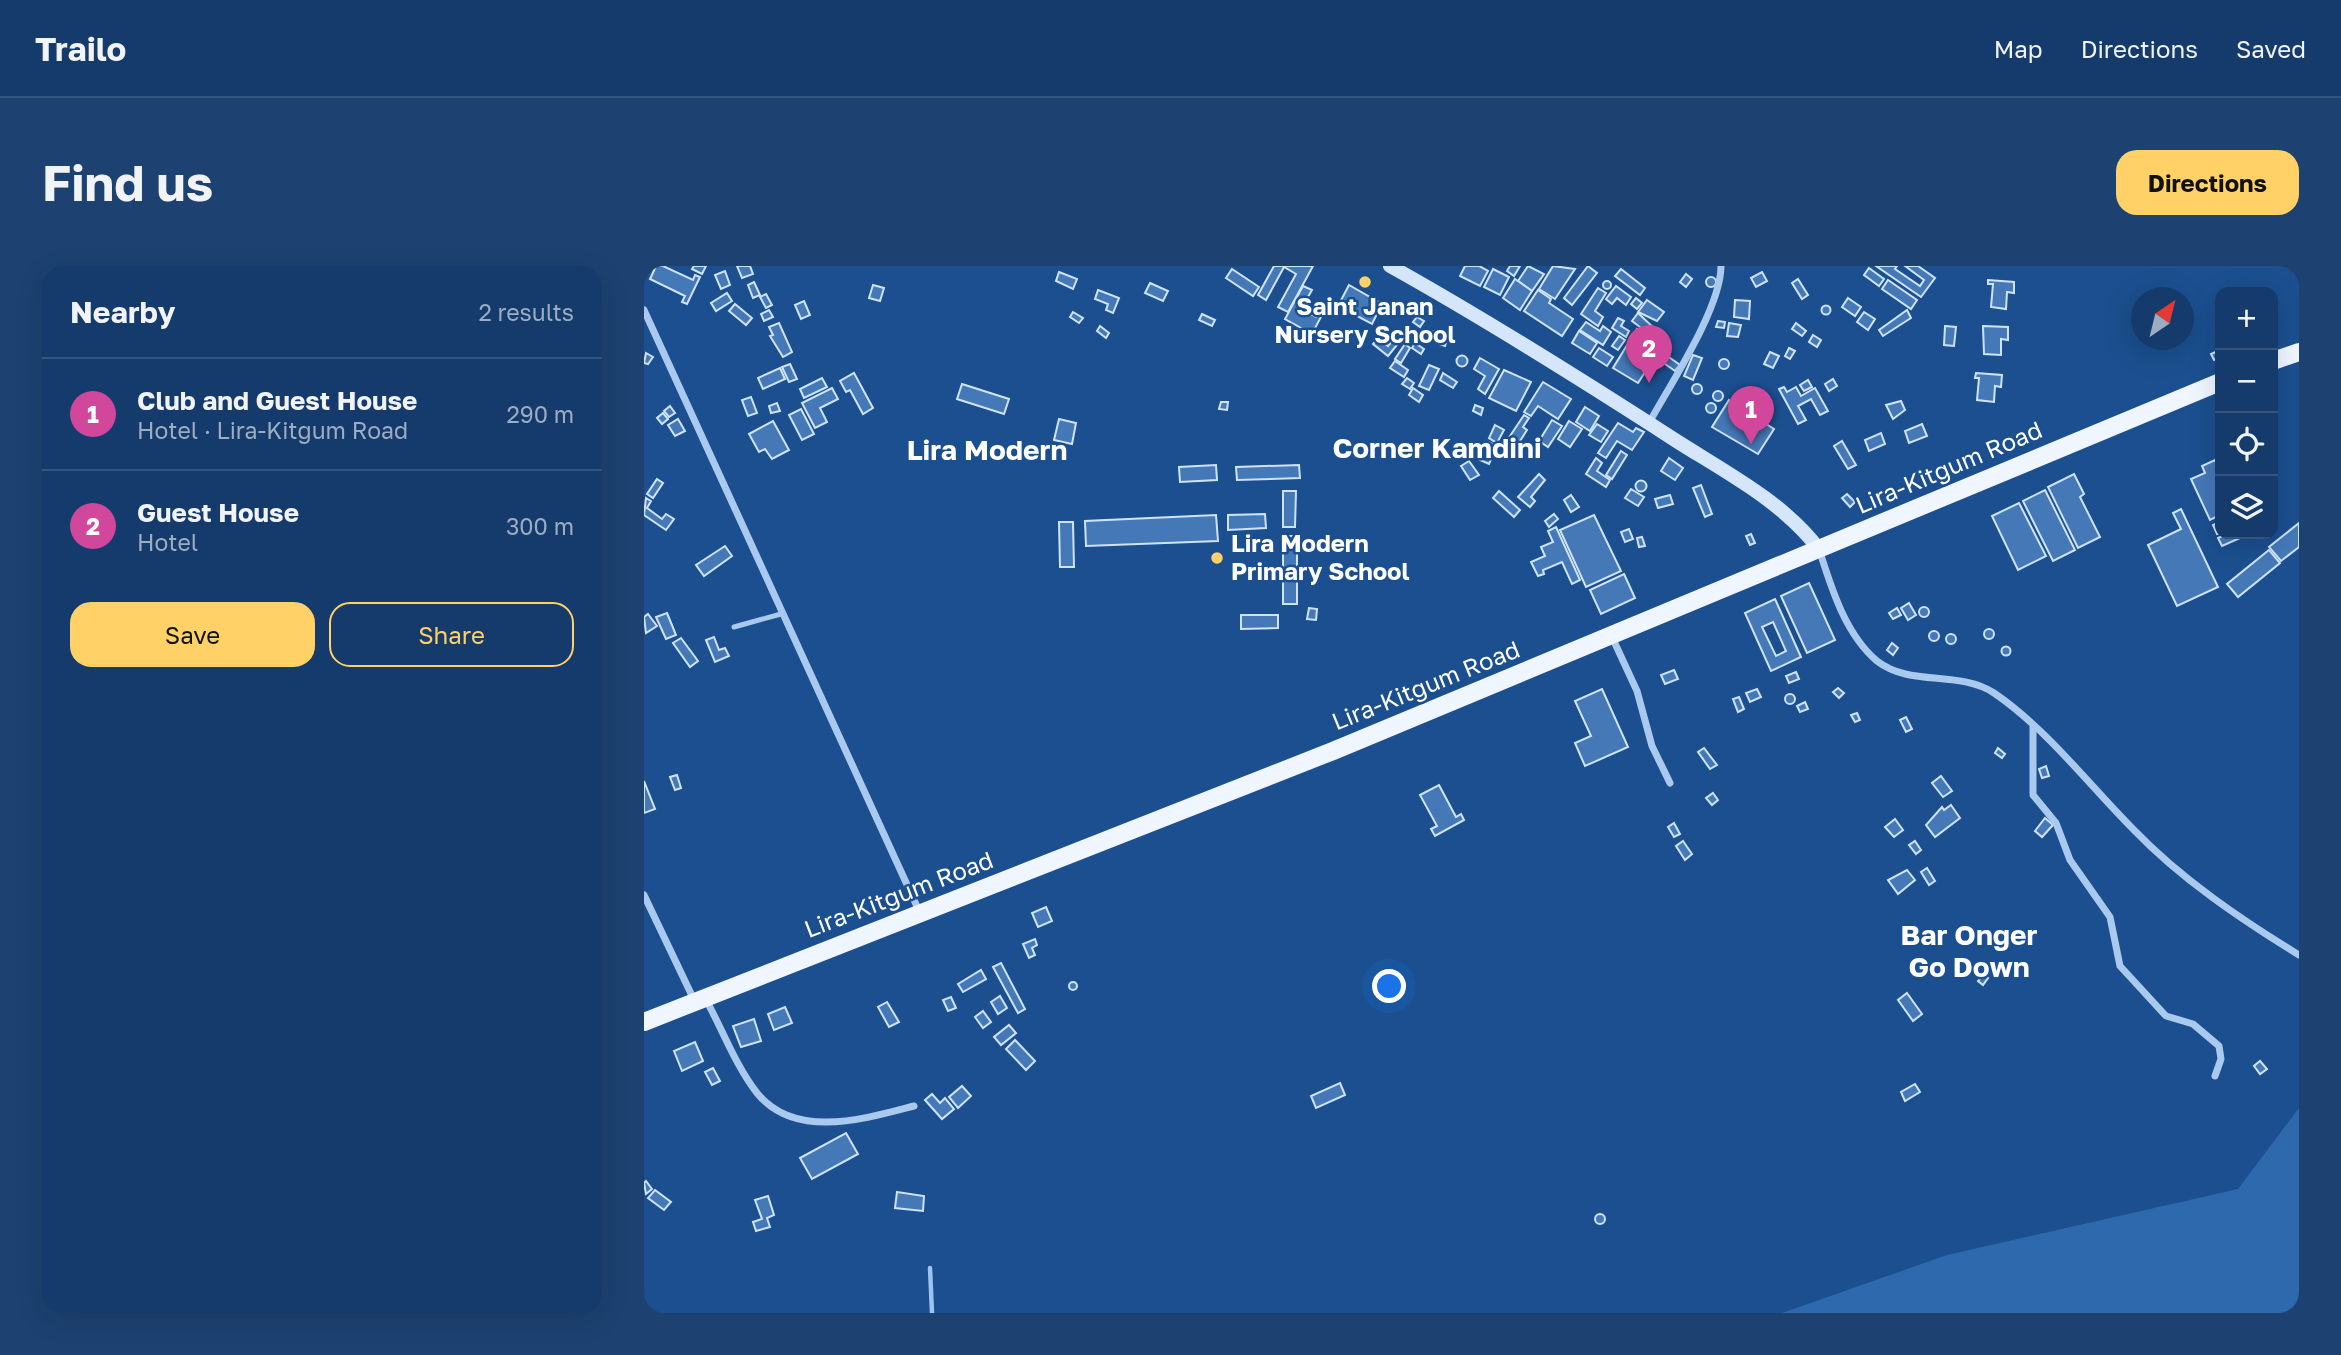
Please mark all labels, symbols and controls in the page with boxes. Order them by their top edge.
text: Trailo [35,29,126,68]
text: Map [1994,34,2043,63]
text: Directions [2081,34,2198,63]
text: Saved [2236,34,2306,63]
button: Directions [2116,150,2299,215]
text: Find us [42,153,213,212]
marker: Saint Janan Nursery School [1357,274,1373,290]
north arrow [2131,287,2194,350]
map controls [2215,287,2278,539]
button: + [2215,287,2278,350]
place label: Saint Janan Nursery School [1274,291,1456,348]
text: Nearby [70,294,175,330]
text: 2 results [478,298,574,326]
pin: 2 [1626,325,1672,383]
button: − [2215,350,2278,413]
text: Club and Guest House [137,385,417,416]
pin: 1 [1728,386,1774,444]
text: 1 [87,400,99,428]
text: 290 m [506,400,574,428]
button: locate [2215,413,2278,476]
street label: Lira-Kitgum Road [1851,414,2046,519]
text: Hotel · Lira-Kitgum Road [137,416,408,444]
district label: Corner Kamdini [1332,431,1542,464]
district label: Lira Modern [907,433,1067,466]
button: layers [2215,476,2278,539]
text: Guest House [137,497,299,528]
text: 2 [86,512,100,540]
text: 300 m [506,512,574,540]
text: Hotel [137,528,198,556]
place label: Lira Modern Primary School [1231,528,1410,585]
marker: Lira Modern Primary School [1209,550,1225,566]
button: Save [70,602,315,667]
button: Share [329,602,574,667]
street label: Lira-Kitgum Road [1327,634,1524,735]
street label: Lira-Kitgum Road [800,844,997,943]
district label: Bar Onger Go Down [1900,918,2038,983]
your location [1372,969,1406,1003]

